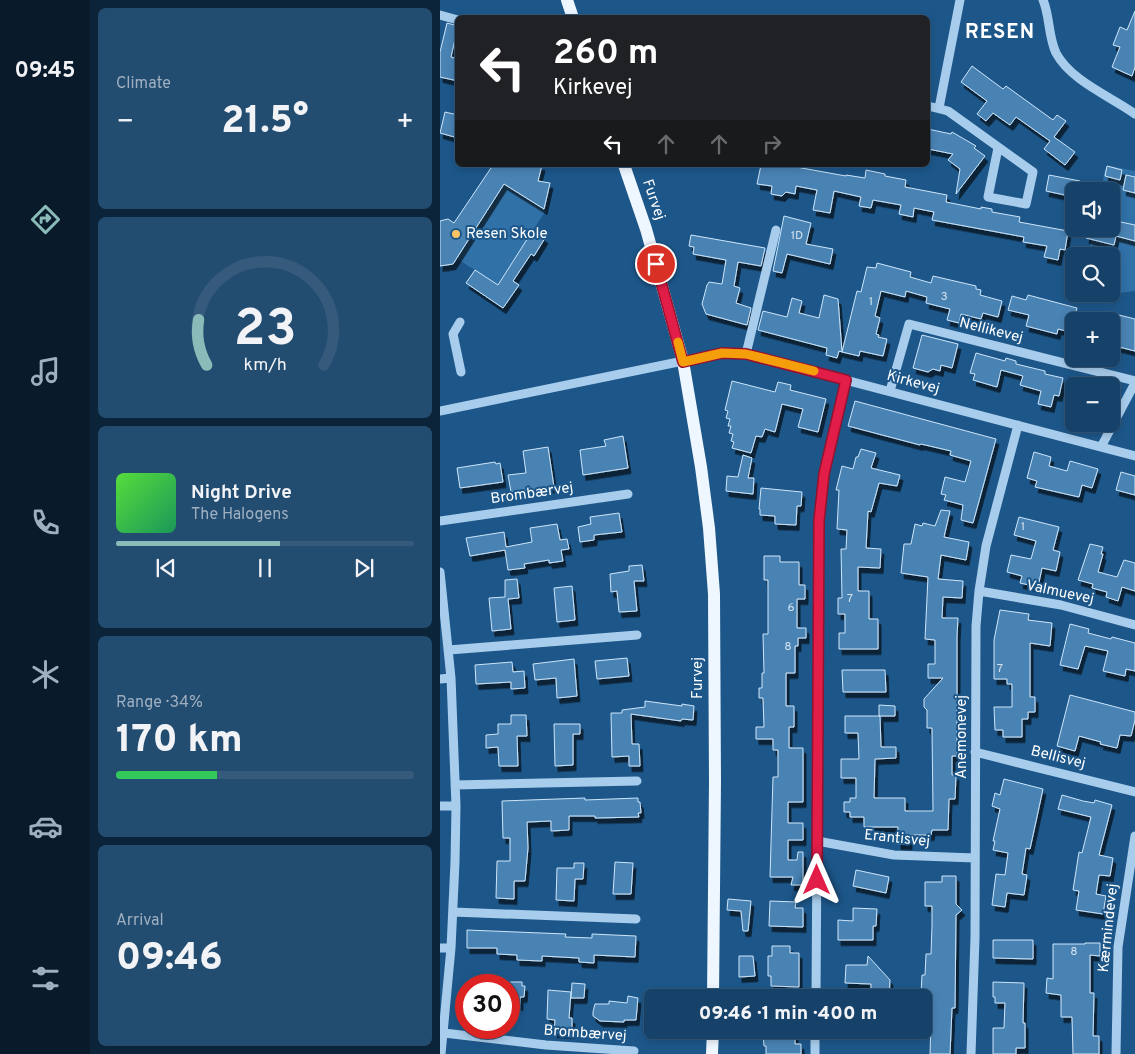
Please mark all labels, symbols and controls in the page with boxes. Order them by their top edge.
district label: RESEN [965,20,1035,46]
text: 260 m [553,32,658,76]
icon: left [470,35,535,100]
text: 09:45 [15,58,75,85]
text: Climate [116,74,171,94]
text: Kirkevej [553,75,633,102]
text: 21.5° [221,98,309,147]
text: − [116,105,134,141]
text: + [396,105,414,141]
icon: left [599,130,627,158]
icon: ahead [652,130,680,158]
icon: ahead [705,130,733,158]
icon: right [758,130,786,158]
street label: Furvej [637,177,669,223]
map controls [1065,182,1120,432]
button: sound [1065,182,1120,237]
icon: directions [28,202,63,237]
place label: Resen Skole [466,225,547,244]
marker: Resen Skole [450,228,462,240]
house number: 1D [791,228,803,244]
pin [635,243,677,285]
button: search [1065,247,1120,302]
icon: arrive [642,250,670,278]
house number: 3 [940,289,948,305]
house number: 1 [869,294,873,310]
text: 23 [234,298,296,364]
button: + [1065,312,1120,367]
street label: Nellikevej [957,314,1025,348]
icon: music [28,354,63,389]
text: km/h [243,354,287,377]
street label: Kirkevej [884,367,942,399]
button: − [1065,377,1120,432]
street label: Brombærvej [489,479,575,509]
text: Night Drive [191,481,292,505]
icon: phone [28,505,63,540]
text: The Halogens [191,505,289,525]
house number: 1 [1021,519,1025,535]
icon: previous [152,554,180,582]
icon: pause [251,554,279,582]
icon: next [350,554,378,582]
street label: Valmuevej [1024,577,1096,609]
house number: 7 [847,591,853,607]
house number: 6 [787,600,795,616]
house number: 8 [784,639,792,655]
icon: climate [28,657,63,692]
street label: Furvej [689,657,708,699]
house number: 7 [997,661,1003,677]
text: Range · 34% [116,693,203,713]
street label: Anemonevej [953,695,972,779]
text: 170 km [116,717,243,766]
street label: Bellisvej [1029,742,1087,774]
icon: car [28,809,63,844]
street label: Erantisvej [863,826,931,852]
position arrow [790,853,842,905]
street label: Kærmindevej [1095,883,1123,973]
text: Arrival [116,911,164,931]
text: 09:46 [116,935,222,984]
house number: 8 [1070,944,1078,960]
icon: filters [28,961,63,996]
speed limit sign: 30 [455,974,520,1039]
text: 09:46 · 1 min · 400 m [699,1002,877,1026]
street label: Brombærvej [543,1022,627,1046]

